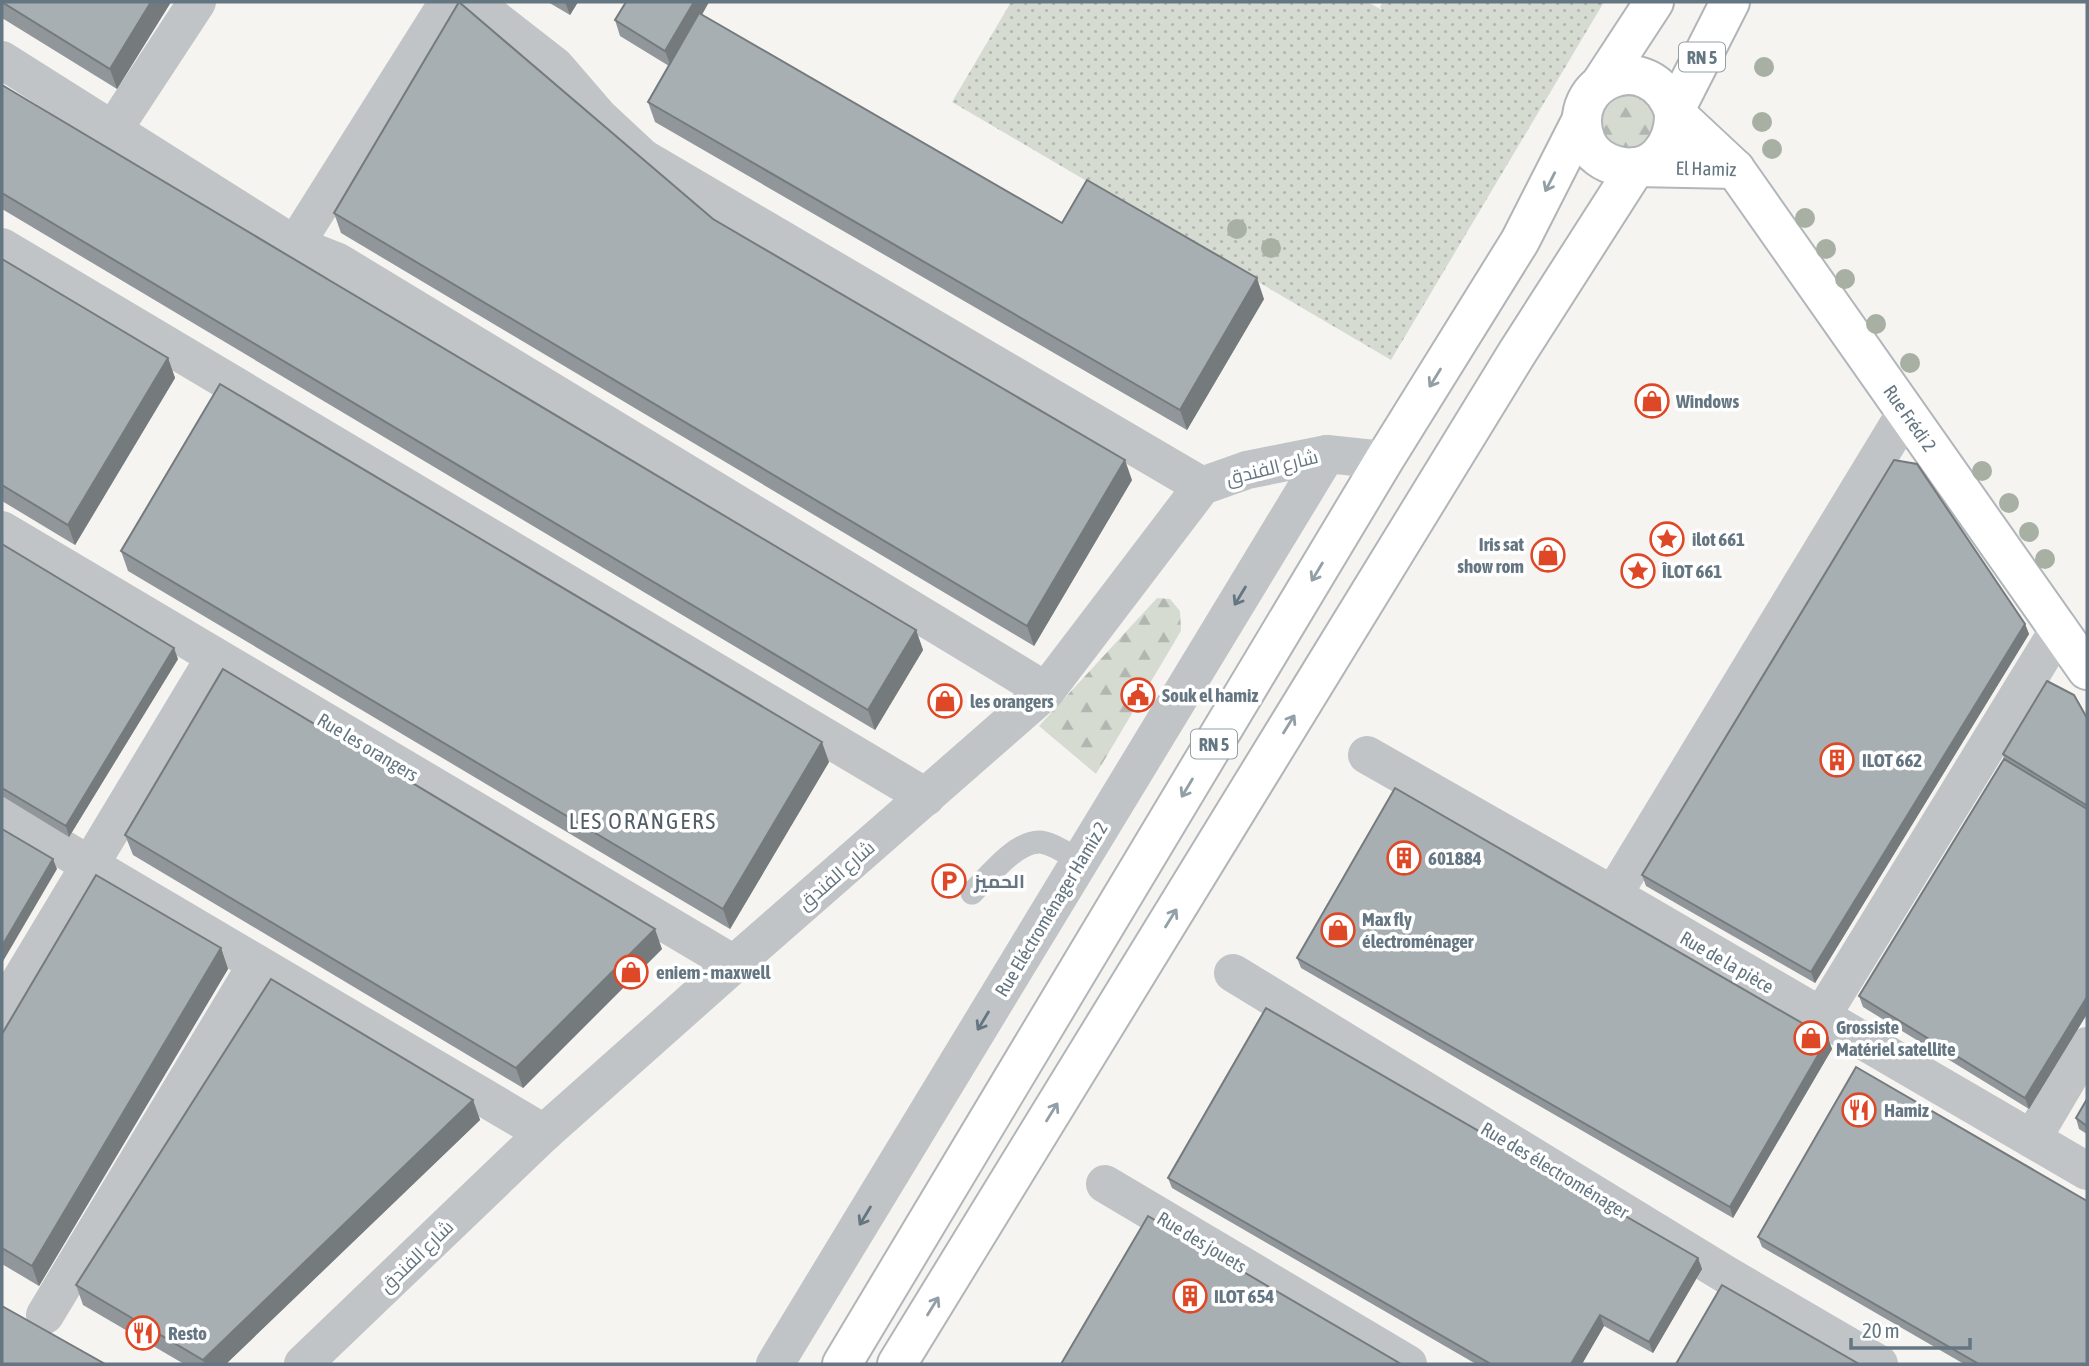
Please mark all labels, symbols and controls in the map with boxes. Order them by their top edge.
road number: RN 5 [1679,42,1725,72]
street label: El Hamiz [1675,157,1737,180]
one-way arrow [1543,171,1557,192]
one-way arrow [1428,368,1443,387]
street label: Rue Frédi 2 [1879,381,1941,456]
shop icon: Windows [1633,382,1671,420]
place label: Windows [1675,390,1739,412]
street label: شارع الفندق [1224,445,1321,492]
place icon: ilot 661 [1648,520,1686,558]
place label: ilot 661 [1692,528,1745,550]
place label: Iris sat show rom [1457,533,1525,577]
shop icon: Iris sat show rom [1529,536,1567,574]
place icon: ÎLOT 661 [1619,552,1657,590]
place label: ÎLOT 661 [1661,560,1722,582]
one-way arrow [1310,562,1324,582]
one-way arrow [1233,585,1247,605]
public building icon: Souk el hamiz [1119,676,1157,714]
shop icon: les orangers [926,682,964,720]
place label: Souk el hamiz [1162,684,1258,706]
place label: les orangers [970,690,1054,712]
street label: Rue les orangers [314,708,423,786]
one-way arrow [1283,715,1297,735]
road number: RN 5 [1191,730,1237,758]
building icon: ILOT 662 [1818,741,1856,779]
place label: ILOT 662 [1862,749,1922,771]
one-way arrow [1180,778,1194,798]
district label: LES ORANGERS [569,808,717,834]
street label: Rue Eléctroménager Hamiz 2 [990,818,1112,1000]
street label: شارع الفندق [793,836,881,916]
building icon: 601884 [1385,839,1423,877]
place label: 601884 [1428,847,1482,869]
parking icon: الحميز [930,862,968,900]
place label: الحميز [973,870,1025,893]
place label: Max fly électroménager [1362,908,1474,952]
one-way arrow [1164,909,1178,929]
shop icon: Max fly électroménager [1319,911,1357,949]
street label: Rue de la pièce [1676,926,1778,998]
shop icon: eniem - maxwell [612,953,650,991]
place label: eniem - maxwell [656,961,771,983]
one-way arrow [976,1011,990,1031]
place label: Grossiste Matériel satellite [1836,1016,1956,1060]
shop icon: Grossiste Matériel satellite [1792,1019,1830,1057]
restaurant icon: Hamiz [1840,1091,1878,1129]
place label: Hamiz [1884,1099,1929,1121]
one-way arrow [1045,1103,1059,1123]
street label: Rue des électroménager [1477,1117,1633,1223]
one-way arrow [858,1205,872,1225]
street label: Rue des jouets [1153,1207,1251,1277]
street label: شارع الفندق [375,1215,460,1299]
building icon: ILOT 654 [1171,1277,1209,1315]
place label: ILOT 654 [1214,1285,1274,1307]
one-way arrow [926,1297,940,1317]
scale bar [1851,1306,1970,1350]
restaurant icon: Resto [124,1314,162,1352]
text: 20 m [1862,1318,1900,1342]
place label: Resto [168,1322,207,1344]

